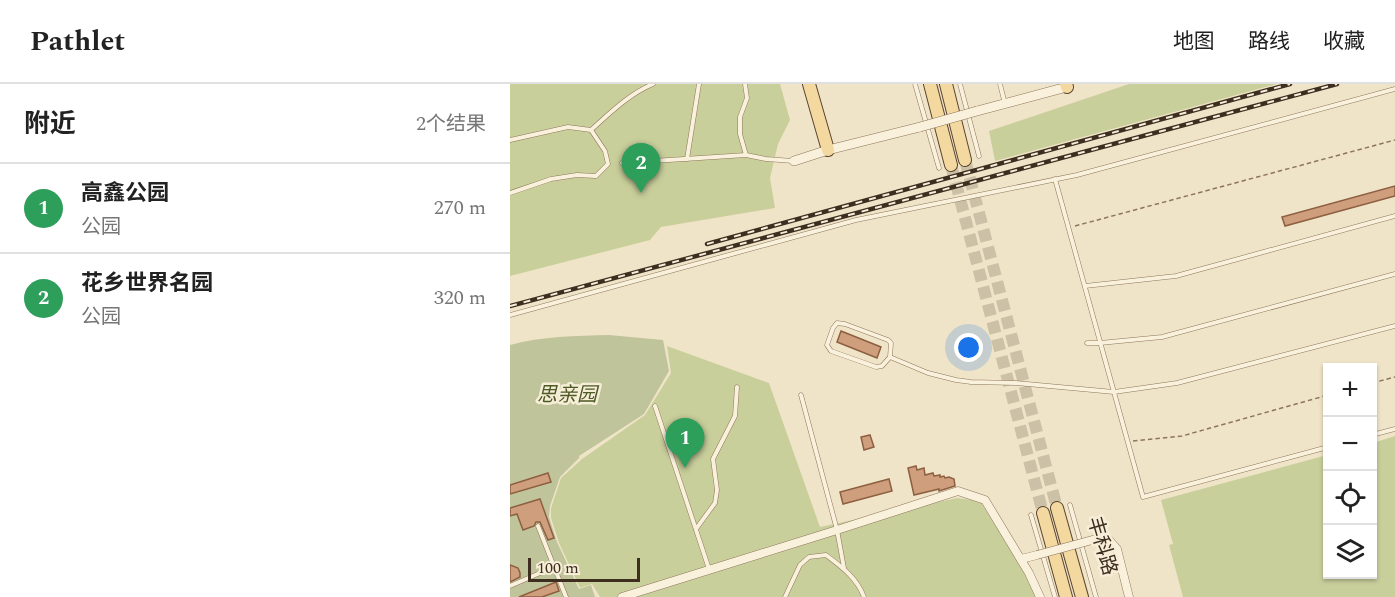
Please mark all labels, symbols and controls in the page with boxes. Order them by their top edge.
text: Pathlet [30,20,125,63]
text: 地图 [1173,26,1215,58]
text: 路线 [1248,26,1290,58]
text: 收藏 [1323,26,1365,58]
text: 附近 [24,104,76,144]
text: 2个结果 [416,109,486,139]
pin: 2 [622,144,660,193]
text: 高鑫公园 [81,177,169,210]
text: 1 [38,193,49,223]
text: 270 m [434,193,486,223]
text: 公园 [81,212,121,242]
text: 花乡世界名园 [81,267,213,300]
text: 2 [38,283,49,313]
text: 320 m [434,283,486,313]
text: 公园 [81,302,121,332]
your location [954,333,983,362]
map controls [1323,363,1377,579]
button: + [1323,363,1377,417]
park label: 思亲园 [537,380,600,410]
button: − [1323,417,1377,471]
pin: 1 [666,418,705,468]
button: locate [1323,471,1377,525]
street label: 丰科路 [1079,513,1125,579]
button: layers [1323,525,1377,579]
scale bar [528,555,640,582]
text: 100 m [537,556,579,580]

